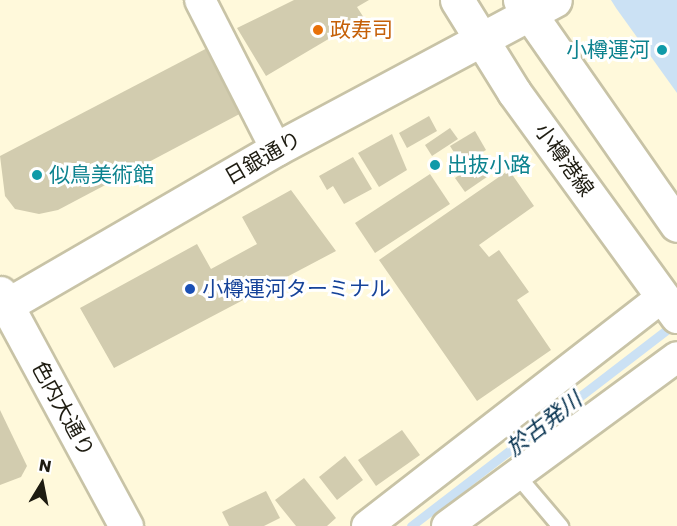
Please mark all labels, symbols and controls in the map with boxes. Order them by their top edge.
place label: 政寿司 [330,17,393,43]
marker: 政寿司 [311,23,325,37]
place label: 小樽運河 [566,37,650,63]
marker: 小樽運河 [655,43,669,57]
street label: 小樽港線 [529,119,599,201]
street label: 日銀通り [220,126,306,190]
place label: 出抜小路 [447,152,531,178]
marker: 出抜小路 [428,158,442,172]
place label: 似鳥美術館 [49,162,154,188]
marker: 似鳥美術館 [30,168,44,182]
place label: 小樽運河ターミナル [202,276,391,302]
marker: 小樽運河ターミナル [183,282,197,296]
street label: 色内大通り [27,357,99,461]
water label: 於古発川 [501,387,587,461]
text: N [37,453,53,478]
north arrow [12,454,72,514]

